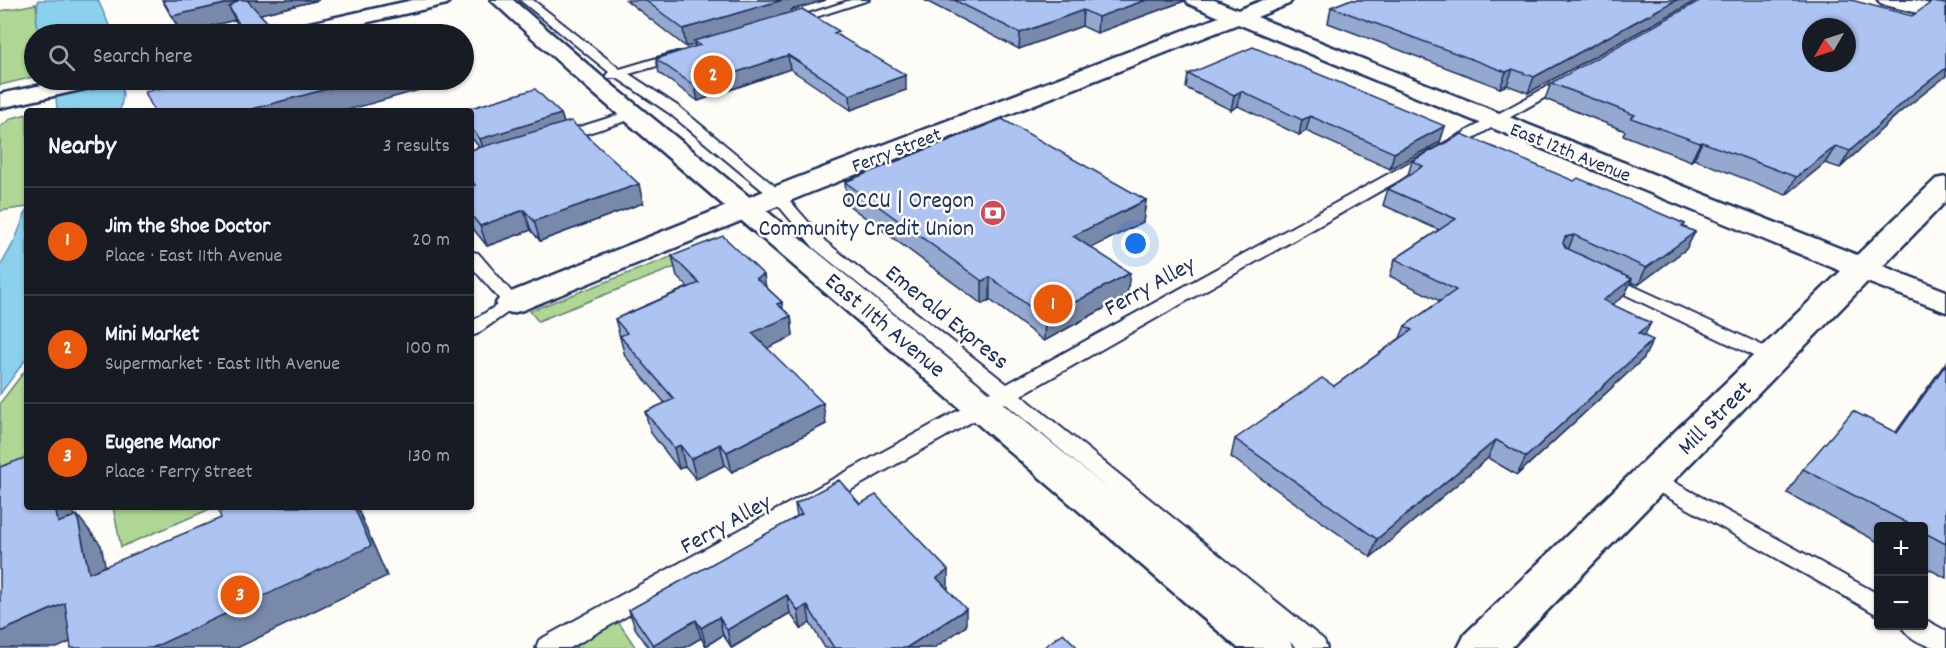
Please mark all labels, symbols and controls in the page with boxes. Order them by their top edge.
north arrow [1802,18,1856,72]
search box [24,24,474,90]
icon: search [45,41,78,74]
text: Search here [93,42,192,73]
pin: 2 [694,52,732,98]
street label: East 12th Avenue [1505,117,1635,191]
street label: Ferry Street [848,122,946,182]
text: Nearby [48,129,116,166]
text: 3 results [383,133,450,161]
place label: OCCU | Oregon Community Credit Union [758,185,974,247]
bank icon: OCCU | Oregon Community Credit Union [978,198,1008,228]
text: Jim the Shoe Doctor [105,212,270,243]
text: 1 [65,227,70,255]
text: 20 m [412,227,450,255]
your location [1121,229,1150,258]
text: Place · East 11th Avenue [105,243,282,271]
street label: Ferry Alley [1099,248,1203,327]
street label: Emerald Express [877,258,1016,379]
street label: East 11th Avenue [816,266,952,387]
pin: 1 [1034,282,1072,326]
text: Mini Market [105,320,199,351]
text: 2 [63,335,72,363]
text: 100 m [406,335,450,363]
text: Supermarket · East 11th Avenue [105,351,340,379]
street label: Mill Street [1671,374,1761,464]
text: Eugene Manor [105,428,220,459]
text: 3 [63,443,72,471]
text: 130 m [408,443,450,471]
text: Place · Ferry Street [105,459,253,487]
street label: Ferry Alley [675,486,779,565]
map controls [1874,522,1928,630]
button: + [1874,522,1928,576]
pin: 3 [220,572,260,618]
button: − [1874,576,1928,630]

